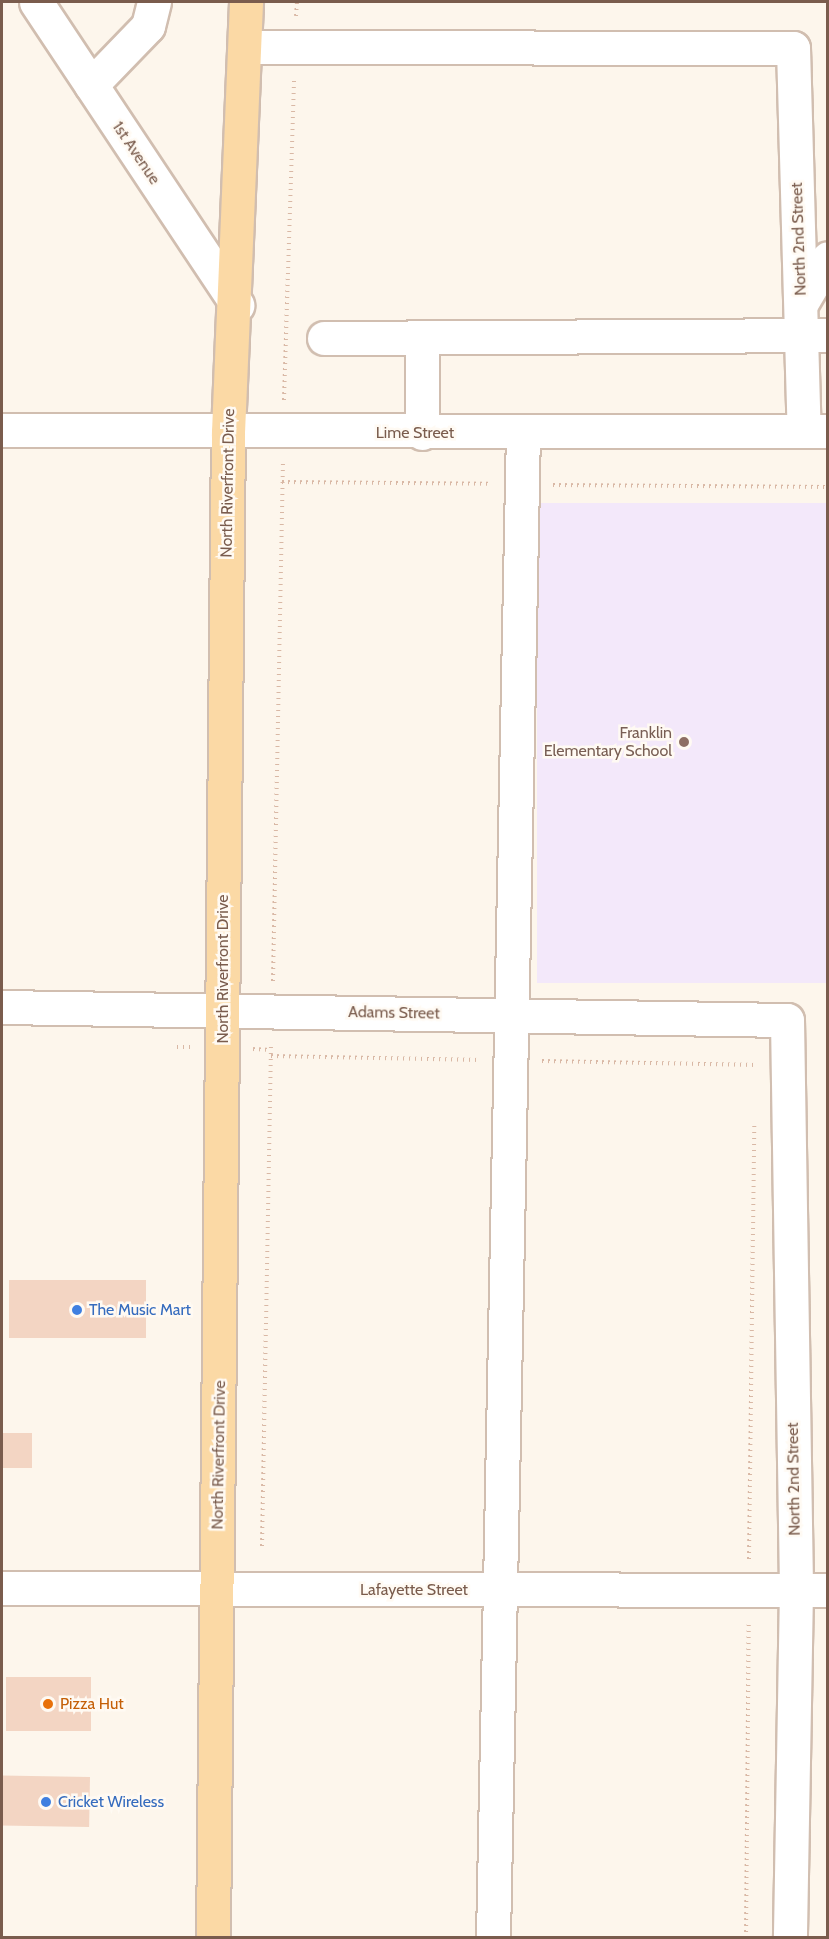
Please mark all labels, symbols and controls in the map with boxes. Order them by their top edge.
street label: 1st Avenue [108,118,164,188]
street label: North 2nd Street [787,182,811,296]
street label: North Riverfront Drive [217,408,239,558]
street label: Lime Street [376,423,454,443]
place label: Franklin Elementary School [544,723,672,761]
marker: Franklin Elementary School [677,735,691,749]
street label: North Riverfront Drive [213,894,233,1044]
street label: Adams Street [348,1003,440,1023]
place label: The Music Mart [89,1300,191,1320]
marker: The Music Mart [70,1303,84,1317]
street label: North Riverfront Drive [208,1380,230,1530]
street label: North 2nd Street [783,1422,805,1536]
street label: Lafayette Street [360,1580,468,1600]
place label: Pizza Hut [60,1694,124,1714]
marker: Pizza Hut [41,1697,55,1711]
place label: Cricket Wireless [58,1792,164,1812]
marker: Cricket Wireless [39,1795,53,1809]

